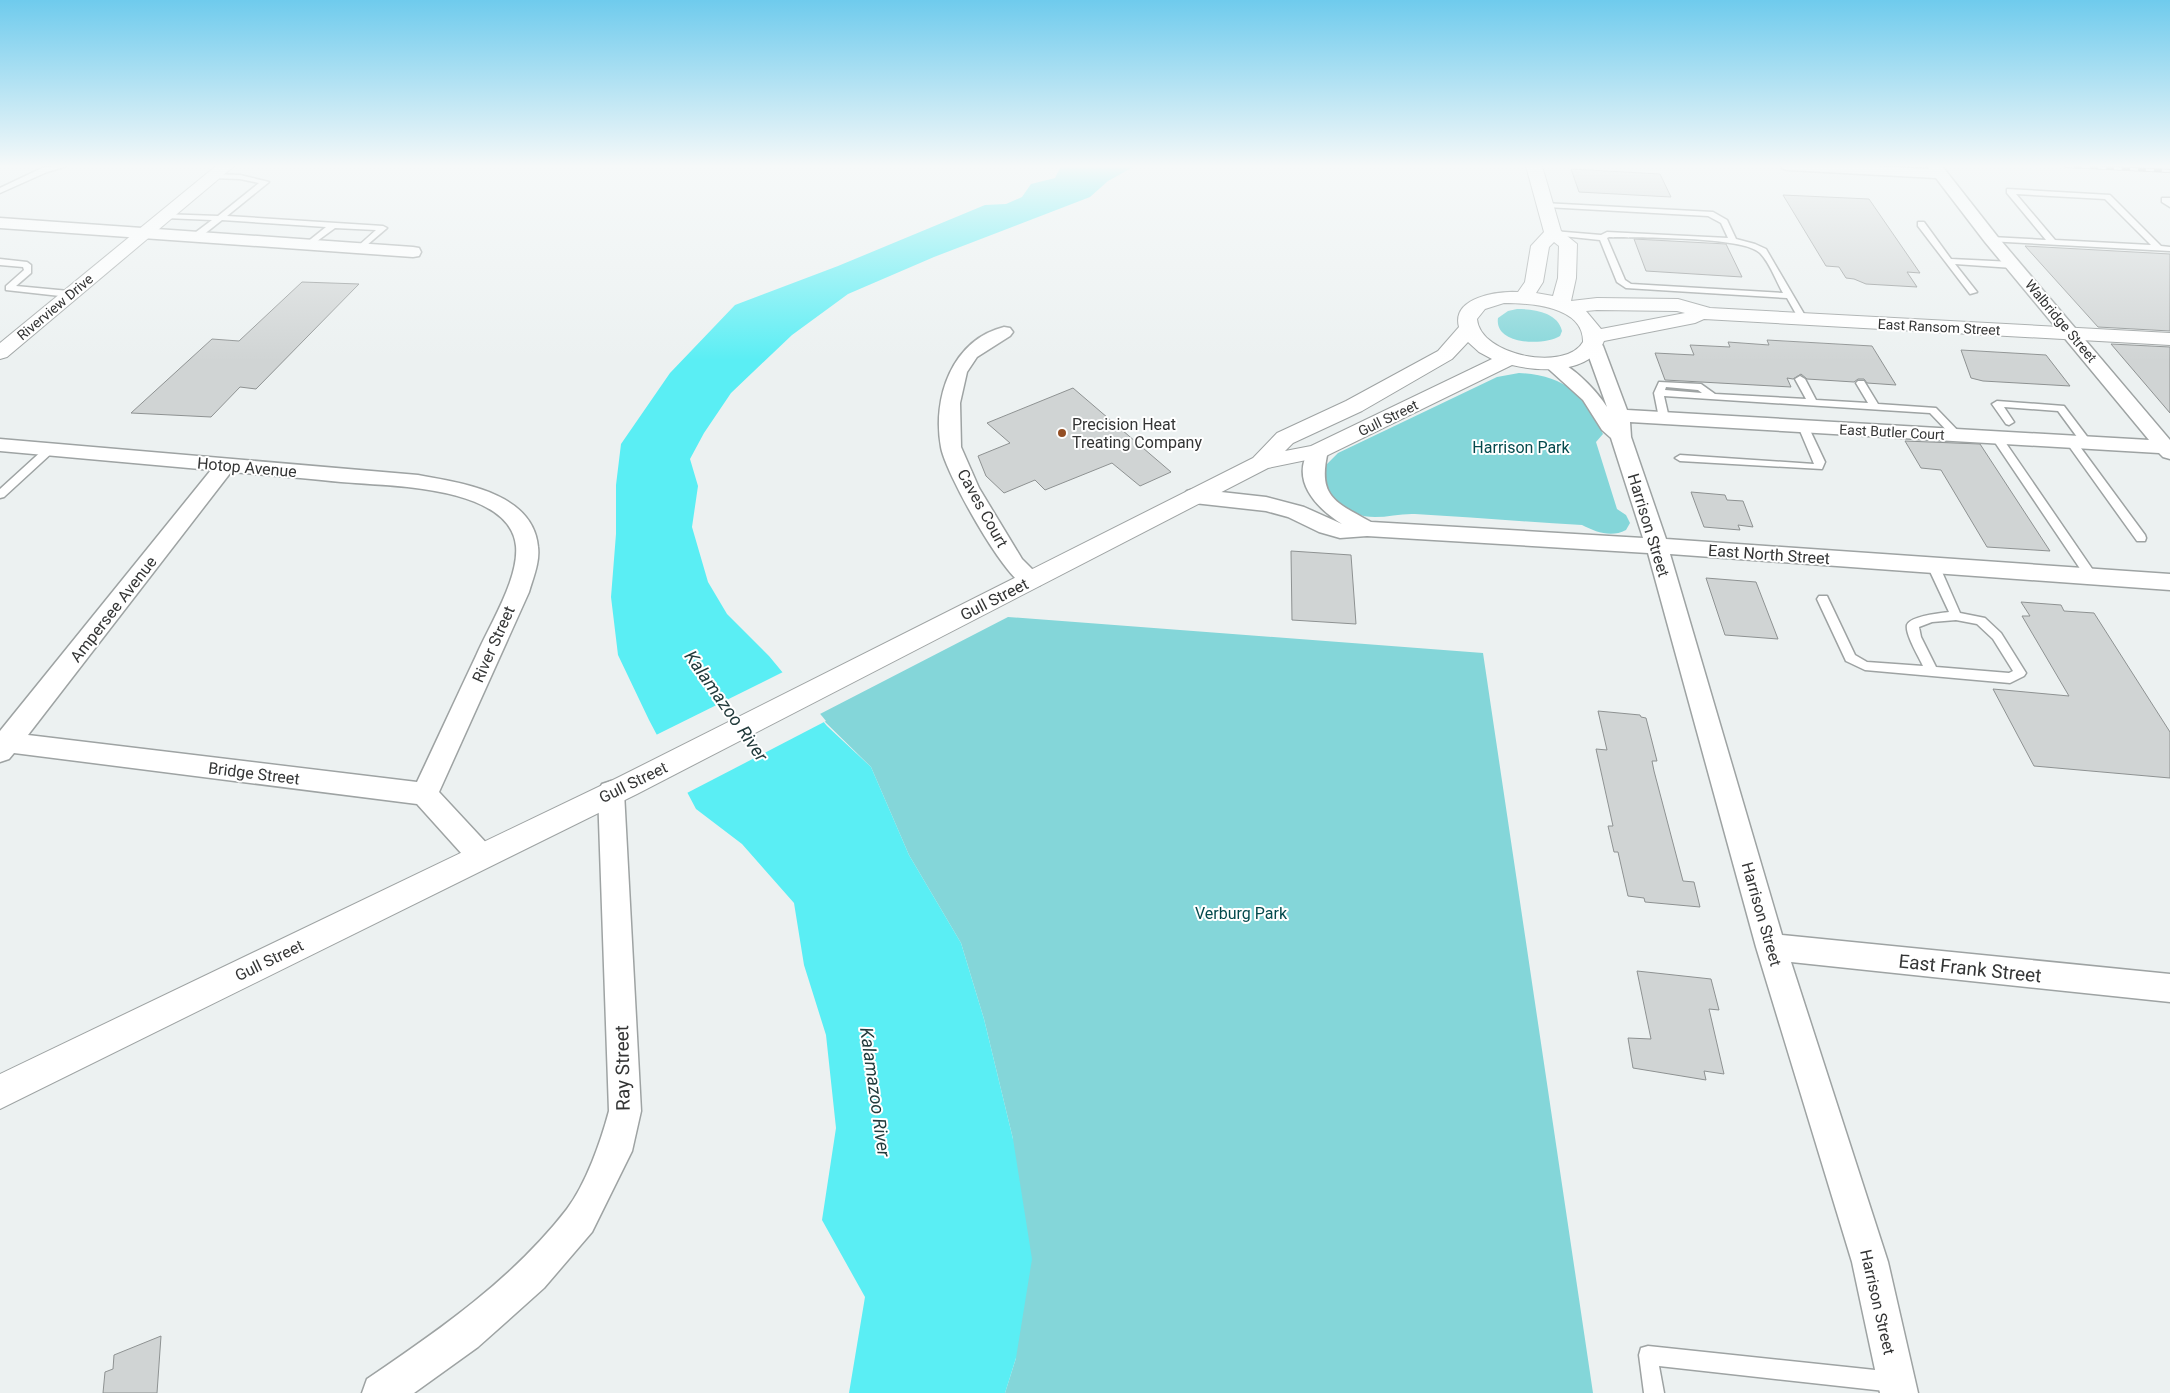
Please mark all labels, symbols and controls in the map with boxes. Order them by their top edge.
street label: Riverview Drive [14,271,96,343]
street label: Walbridge Street [2022,276,2100,366]
street label: East Ransom Street [1877,316,2001,338]
street label: Gull Street [1356,396,1421,439]
place label: Precision Heat Treating Company [1072,415,1202,452]
street label: East Butler Court [1839,421,1945,443]
marker: Precision Heat Treating Company [1056,427,1068,439]
park label: Harrison Park [1472,438,1571,457]
street label: Hotop Avenue [196,454,298,481]
street label: Caves Court [953,466,1012,551]
street label: Harrison Street [1624,471,1673,579]
street label: East North Street [1708,541,1830,568]
street label: Ampersee Avenue [66,553,161,666]
street label: Gull Street [957,574,1031,625]
street label: River Street [468,603,519,685]
water label: Kalamazoo River [680,646,773,766]
street label: Bridge Street [207,758,301,789]
street label: Gull Street [596,758,670,807]
street label: Harrison Street [1738,860,1785,968]
park label: Verburg Park [1195,904,1288,923]
street label: Gull Street [232,936,306,985]
street label: East Frank Street [1897,950,2043,987]
street label: Ray Street [610,1025,635,1111]
water label: Kalamazoo River [856,1026,895,1159]
street label: Harrison Street [1856,1248,1899,1357]

